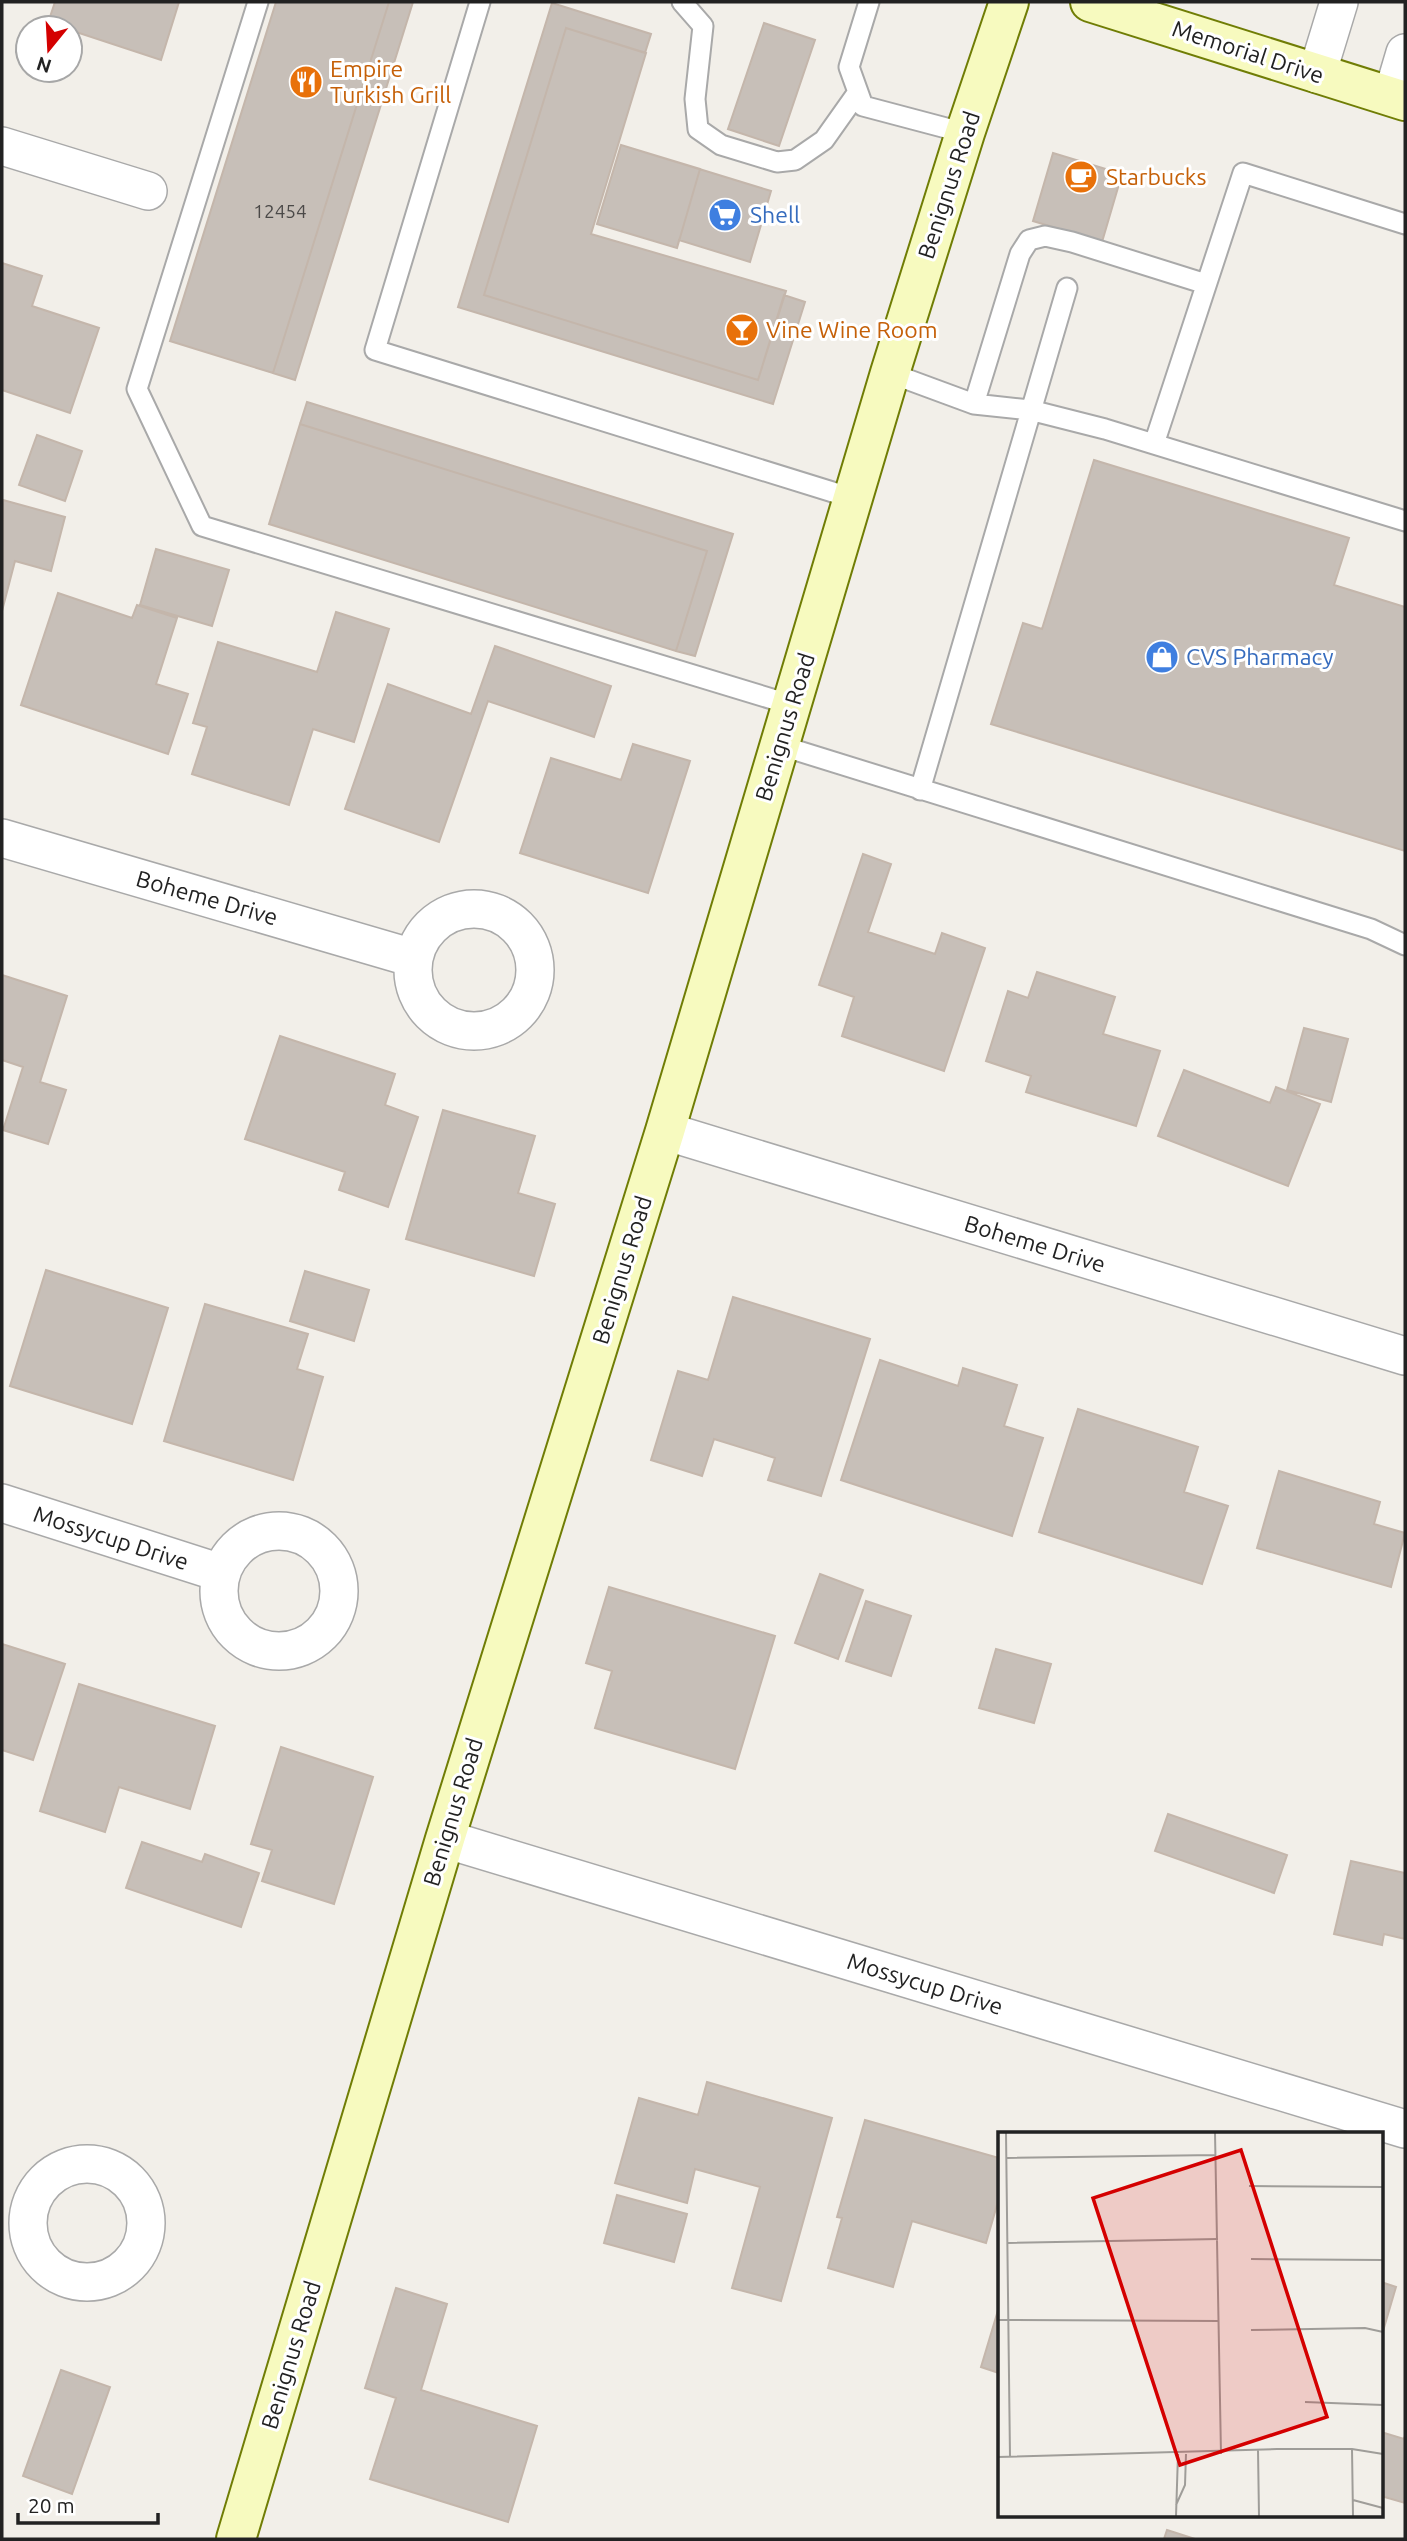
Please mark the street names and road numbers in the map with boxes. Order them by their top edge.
street label: Memorial Drive [1169,15,1327,88]
street label: Benignus Road [913,108,984,262]
street label: Benignus Road [750,650,819,804]
street label: Boheme Drive [133,865,281,930]
street label: Benignus Road [587,1193,656,1347]
street label: Boheme Drive [962,1210,1109,1277]
street label: Mossycup Drive [31,1501,192,1574]
street label: Benignus Road [418,1735,487,1889]
street label: Mossycup Drive [844,1948,1006,2019]
street label: Benignus Road [256,2278,325,2432]

